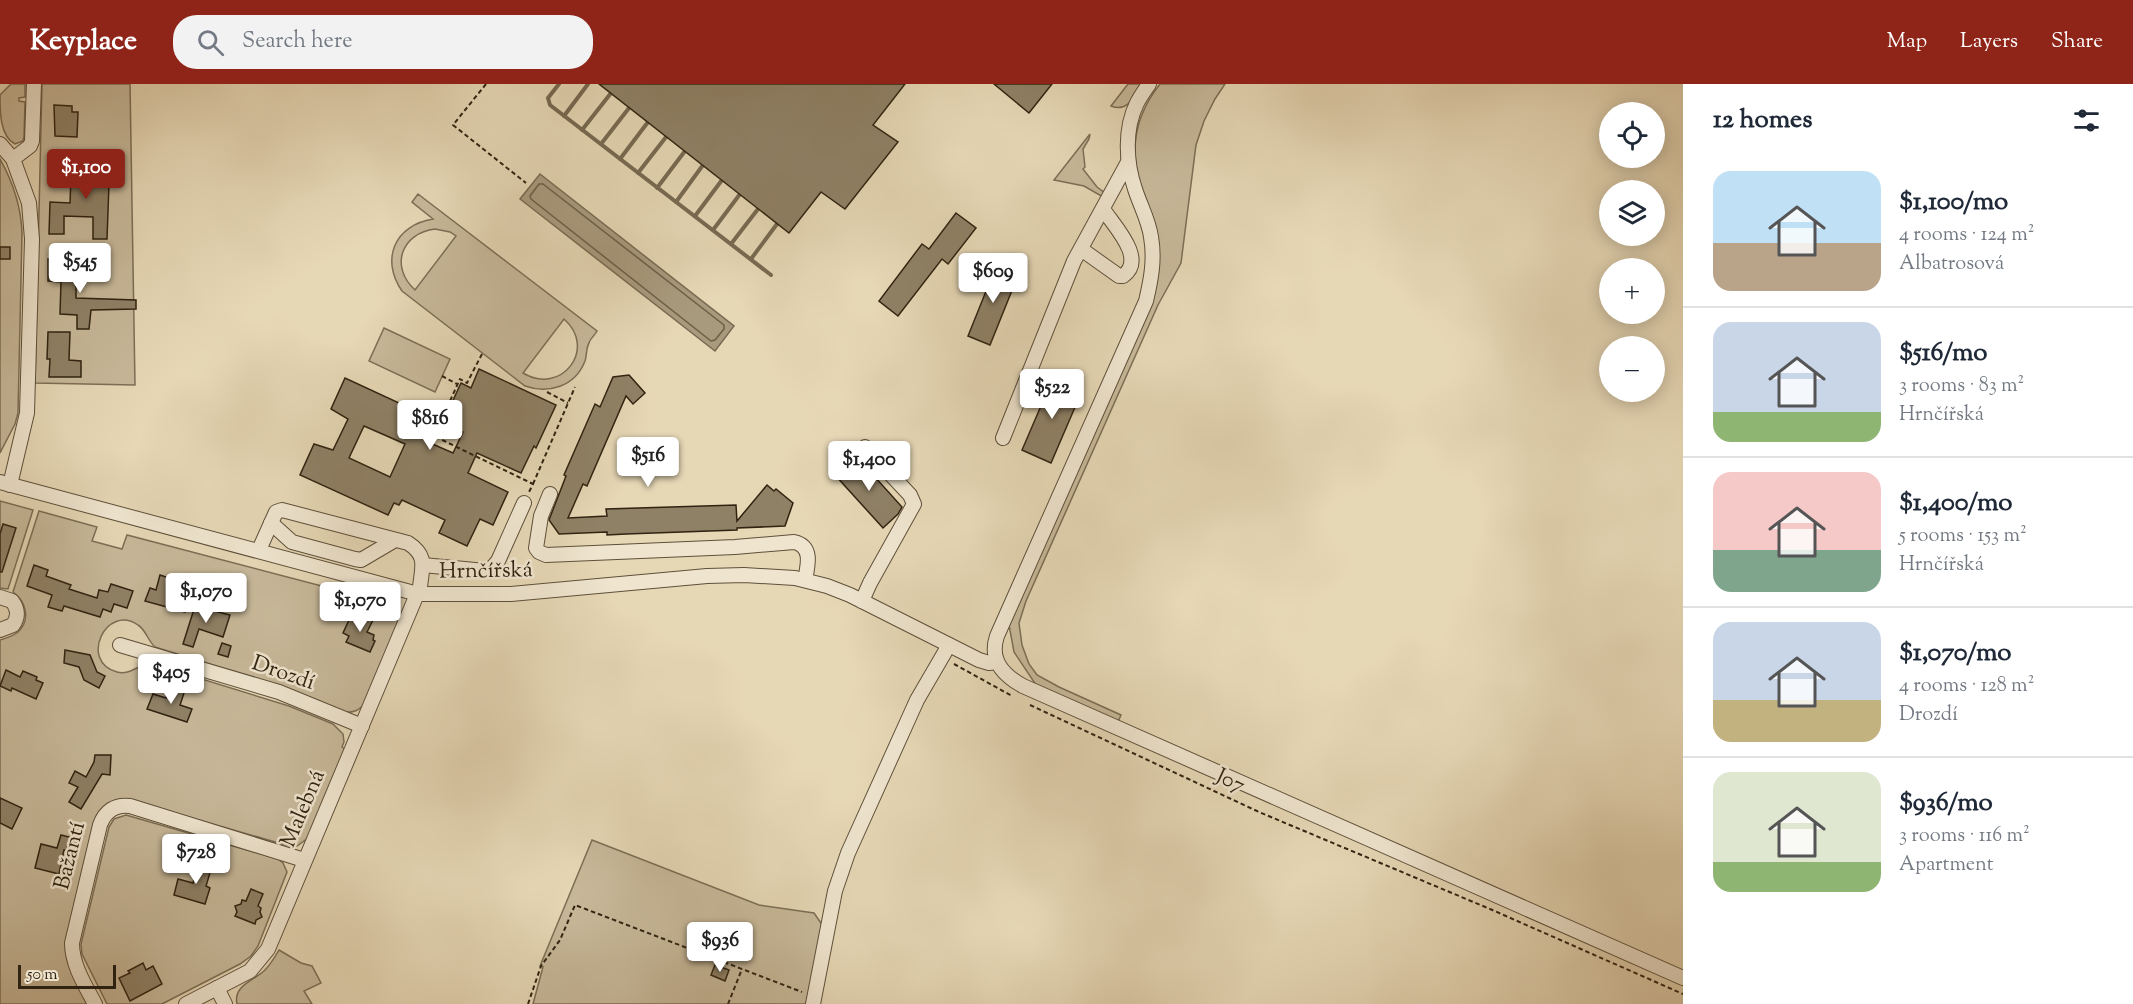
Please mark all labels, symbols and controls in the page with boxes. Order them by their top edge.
search box [173,15,593,69]
text: Keyplace [30,22,137,62]
icon: search [194,26,227,59]
text: Search here [242,26,352,58]
text: Map [1887,27,1927,57]
text: Layers [1960,27,2018,57]
text: Share [2051,27,2103,57]
map controls [1599,102,1665,402]
button: locate [1599,102,1665,168]
text: 12 homes [1713,102,1812,139]
icon: filters [2070,104,2103,137]
pin: $1,100 [37,149,135,200]
text: $1,100 [61,154,111,183]
button: layers [1599,180,1665,246]
text: $1,100/mo [1899,184,2008,221]
icon: home [1761,195,1833,267]
text: 4 rooms · 124 m² [1899,221,2034,250]
pin: $545 [44,243,116,294]
text: $545 [63,248,97,277]
text: Albatrosová [1899,250,2004,279]
pin: $609 [957,253,1029,304]
text: $609 [973,258,1013,287]
button: + [1599,258,1665,324]
text: $516/mo [1899,335,1988,372]
button: − [1599,336,1665,402]
icon: home [1761,346,1833,418]
pin: $522 [1016,369,1088,420]
text: 3 rooms · 83 m² [1899,372,2024,401]
text: $522 [1034,374,1070,403]
pin: $816 [394,400,466,451]
text: Hrnčířská [1899,401,1984,430]
text: $816 [411,405,449,434]
pin: $516 [612,437,684,488]
pin: $1,400 [820,441,918,492]
text: $516 [631,442,665,471]
text: $1,400 [842,446,896,475]
text: $1,400/mo [1899,485,2013,522]
icon: home [1761,496,1833,568]
text: 5 rooms · 153 m² [1899,522,2027,551]
text: Hrnčířská [1899,551,1984,580]
street label: Hrnčířská [439,555,533,589]
pin: $1,070 [157,573,255,624]
text: $1,070 [180,578,232,607]
pin: $1,070 [311,582,409,633]
text: $1,070 [334,587,386,616]
text: $1,070/mo [1899,635,2011,672]
icon: home [1761,646,1833,718]
street label: Drozdí [247,648,319,700]
pin: $405 [135,654,207,705]
text: $405 [152,659,190,688]
text: 4 rooms · 128 m² [1899,672,2034,701]
text: Drozdí [1899,701,1958,730]
street label: J07 [1209,761,1250,803]
street label: Malebná [273,765,335,853]
text: $936/mo [1899,785,1993,822]
icon: home [1761,796,1833,868]
street label: Bažantí [47,819,95,893]
text: 3 rooms · 116 m² [1899,822,2030,851]
pin: $728 [160,834,232,885]
text: $728 [176,839,216,868]
text: Apartment [1899,851,1994,880]
pin: $936 [684,922,756,973]
text: $936 [701,927,739,956]
scale bar [18,962,116,990]
text: 50 m [27,964,58,987]

